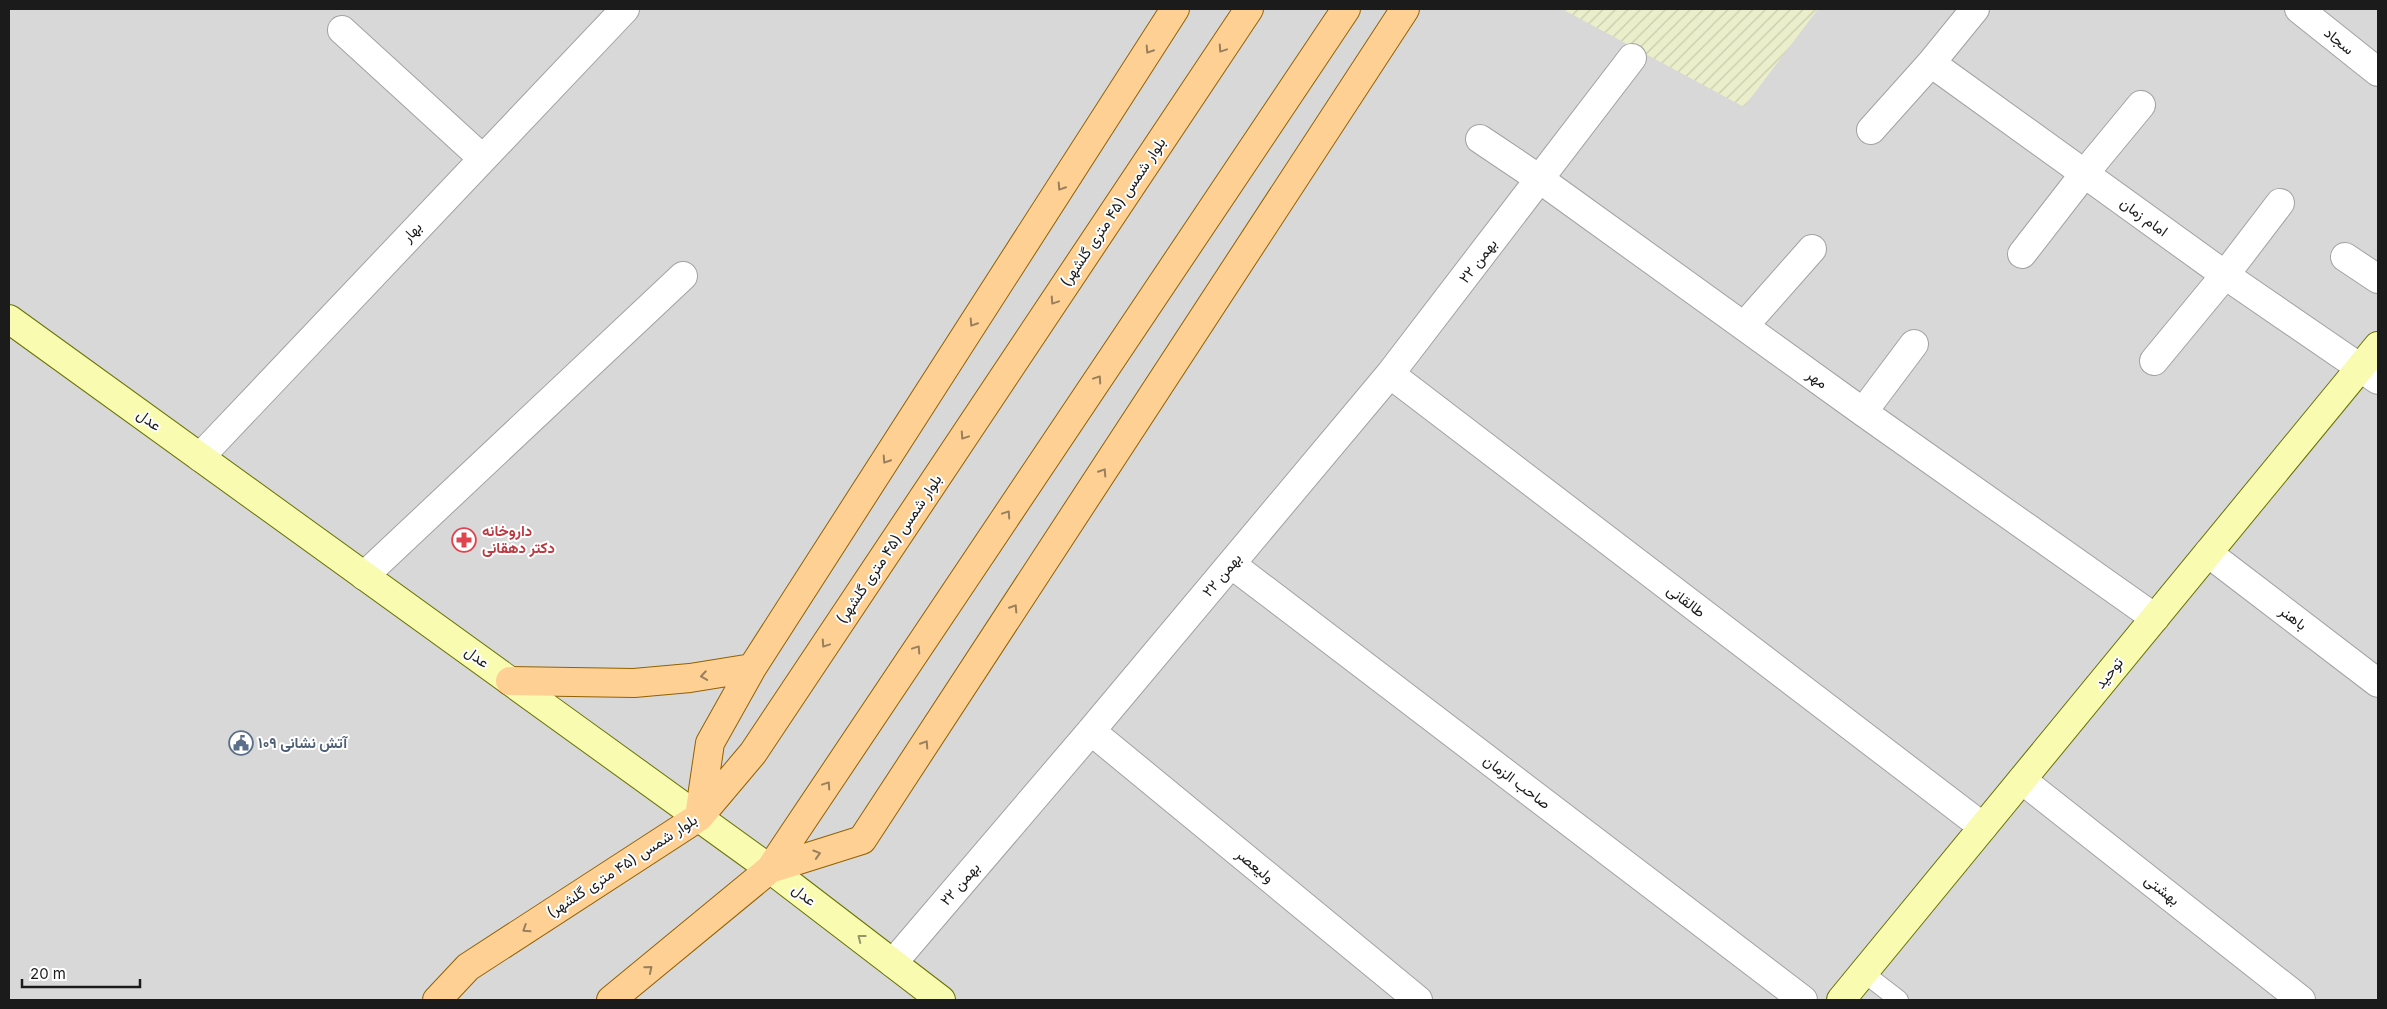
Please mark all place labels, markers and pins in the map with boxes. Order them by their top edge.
place label: داروخانه دکتر دهقانی [482,521,555,557]
pharmacy icon: داروخانه دکتر دهقانی [451,527,477,553]
public building icon: آتش نشانی ۱۰۹ [228,730,254,756]
place label: آتش نشانی ۱۰۹ [258,733,348,752]

